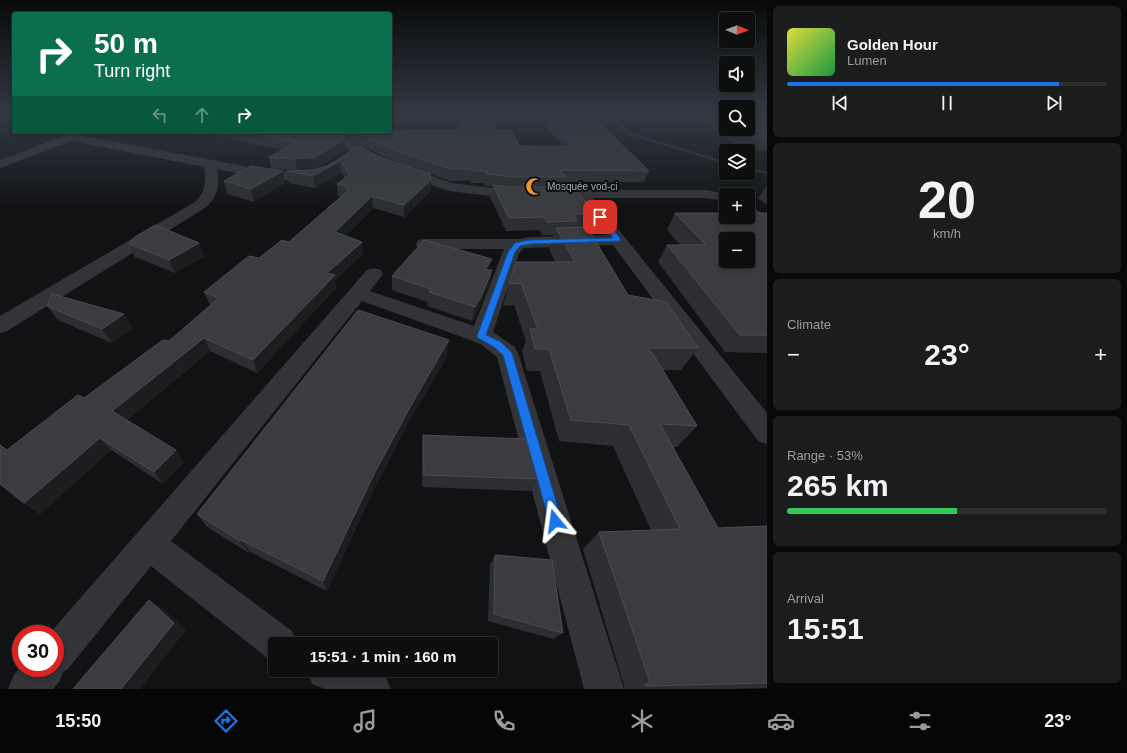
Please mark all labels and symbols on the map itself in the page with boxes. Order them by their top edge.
north arrow [719,12,755,48]
mosque icon: Mosquée vod-ci [524,176,544,196]
place label: Mosquée vod-ci [547,181,618,192]
pin [583,200,617,234]
position arrow [534,500,576,542]
speed limit sign: 30 [12,625,64,677]

